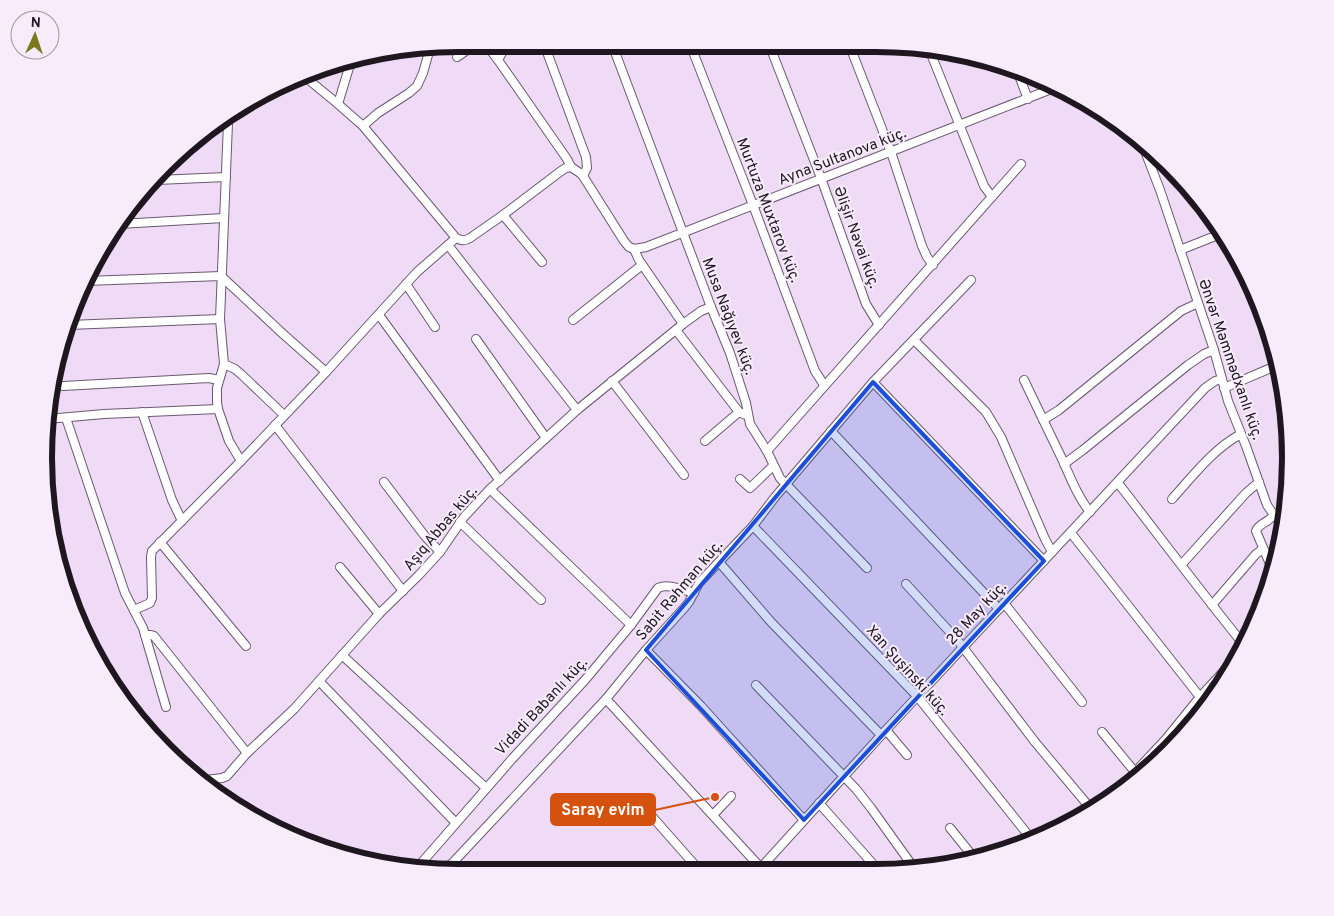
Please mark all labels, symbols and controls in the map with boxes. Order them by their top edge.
north arrow [10,10,60,60]
text: N [30,15,41,32]
street label: Ayna Sultanova küç. [776,124,909,191]
street label: Murtuza Muxtarov küç. [731,135,804,286]
street label: Əlişir Nəvai küç. [828,184,883,291]
street label: Musa Nağıyev küç. [697,255,759,378]
street label: Ənvər Məmmədxanlı küç. [1193,276,1266,443]
street label: Aşıq Abbas küç. [400,483,482,575]
street label: Sabit Rəhman küç. [633,537,728,645]
street label: 28 May küç. [943,578,1011,650]
street label: Xan Şuşinski küç. [861,622,953,720]
street label: Vidadi Babanlı küç. [492,654,593,760]
callout: Saray evim [551,794,655,825]
text: Saray evim [561,801,645,821]

